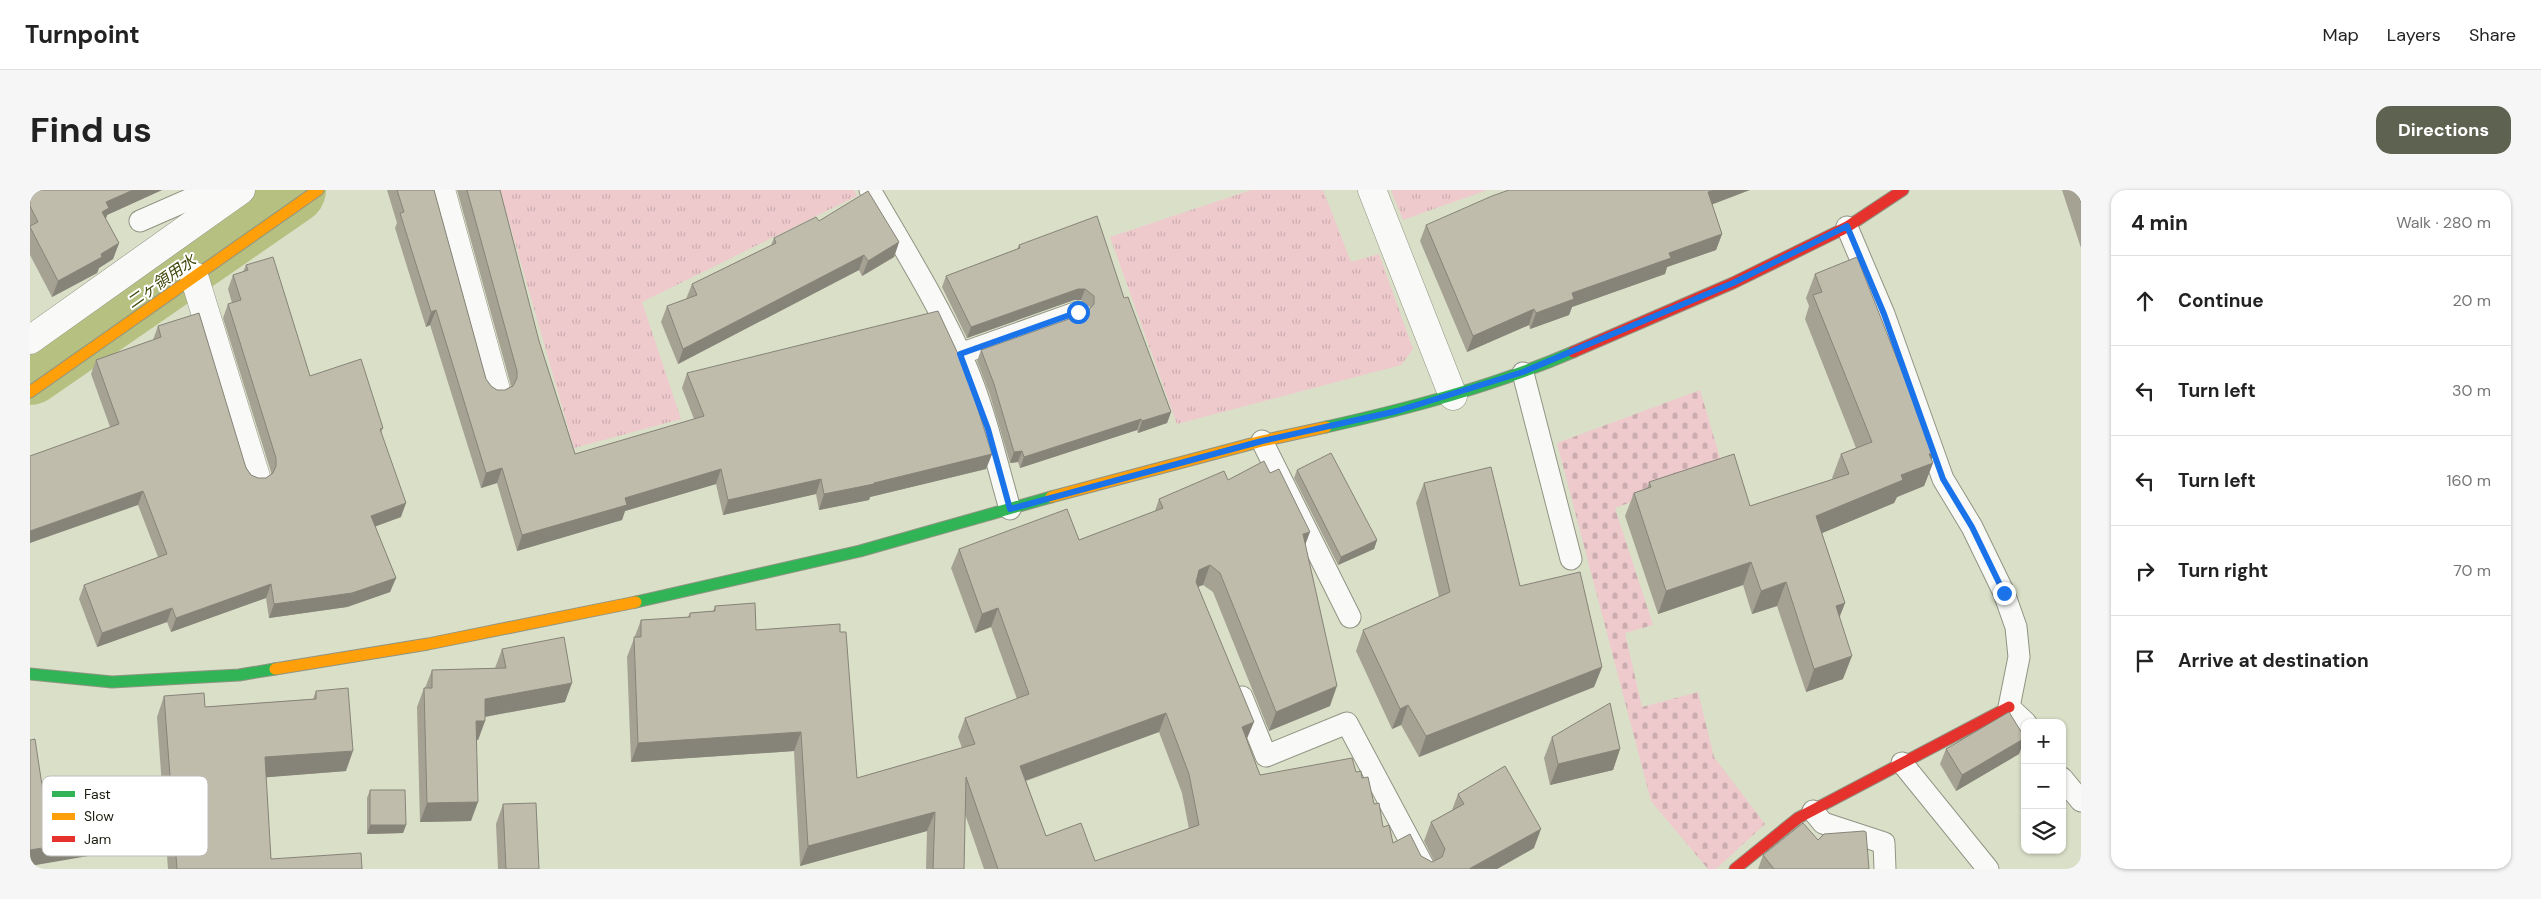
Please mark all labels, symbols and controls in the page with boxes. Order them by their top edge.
text: Turnpoint [25,19,140,50]
text: Map [2323,23,2359,47]
text: Layers [2387,23,2441,47]
text: Share [2469,23,2516,47]
button: Directions [2376,106,2511,154]
text: Find us [30,107,152,153]
text: 4 min [2131,209,2188,237]
text: Walk · 280 m [2396,212,2491,233]
water label: 二ヶ領用水 [122,249,202,313]
icon: ahead [2131,287,2159,315]
text: Continue [2178,288,2264,313]
text: 20 m [2452,290,2491,311]
route start [1067,301,1090,324]
icon: left [2131,377,2159,405]
text: Turn left [2178,378,2256,403]
text: 30 m [2452,380,2491,401]
icon: left [2131,467,2159,495]
text: Turn left [2178,468,2256,493]
text: 160 m [2447,470,2491,491]
icon: right [2131,557,2159,585]
text: Turn right [2178,558,2268,583]
text: 70 m [2453,560,2491,581]
route end [1993,582,2016,605]
icon: arrive [2131,647,2159,675]
text: Arrive at destination [2178,648,2369,673]
map controls [2021,719,2066,854]
button: + [2021,719,2066,764]
button: − [2021,764,2066,809]
legend [42,776,208,856]
text: Fast [84,785,111,803]
text: Slow [84,807,114,825]
button: layers [2021,809,2066,854]
text: Jam [84,830,111,848]

